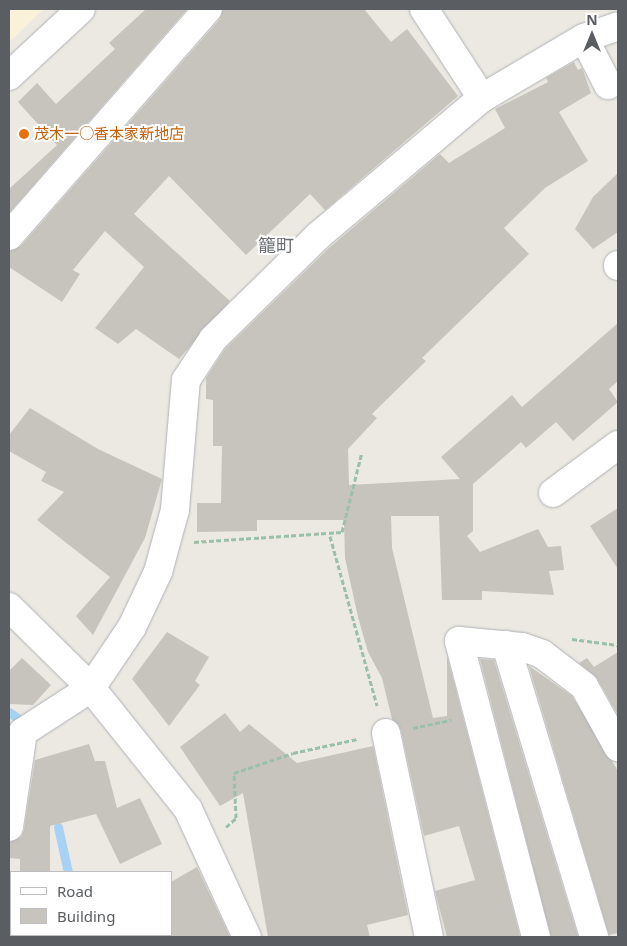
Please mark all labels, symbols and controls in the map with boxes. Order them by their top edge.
north arrow [567,10,617,60]
text: N [586,10,598,29]
place label: 茂木一○香本家新地店 [34,125,184,143]
marker: 茂木一○香本家新地店 [18,128,30,140]
district label: 籠町 [258,234,294,256]
legend [10,871,172,936]
text: Road [57,881,93,901]
text: Building [57,906,115,926]

